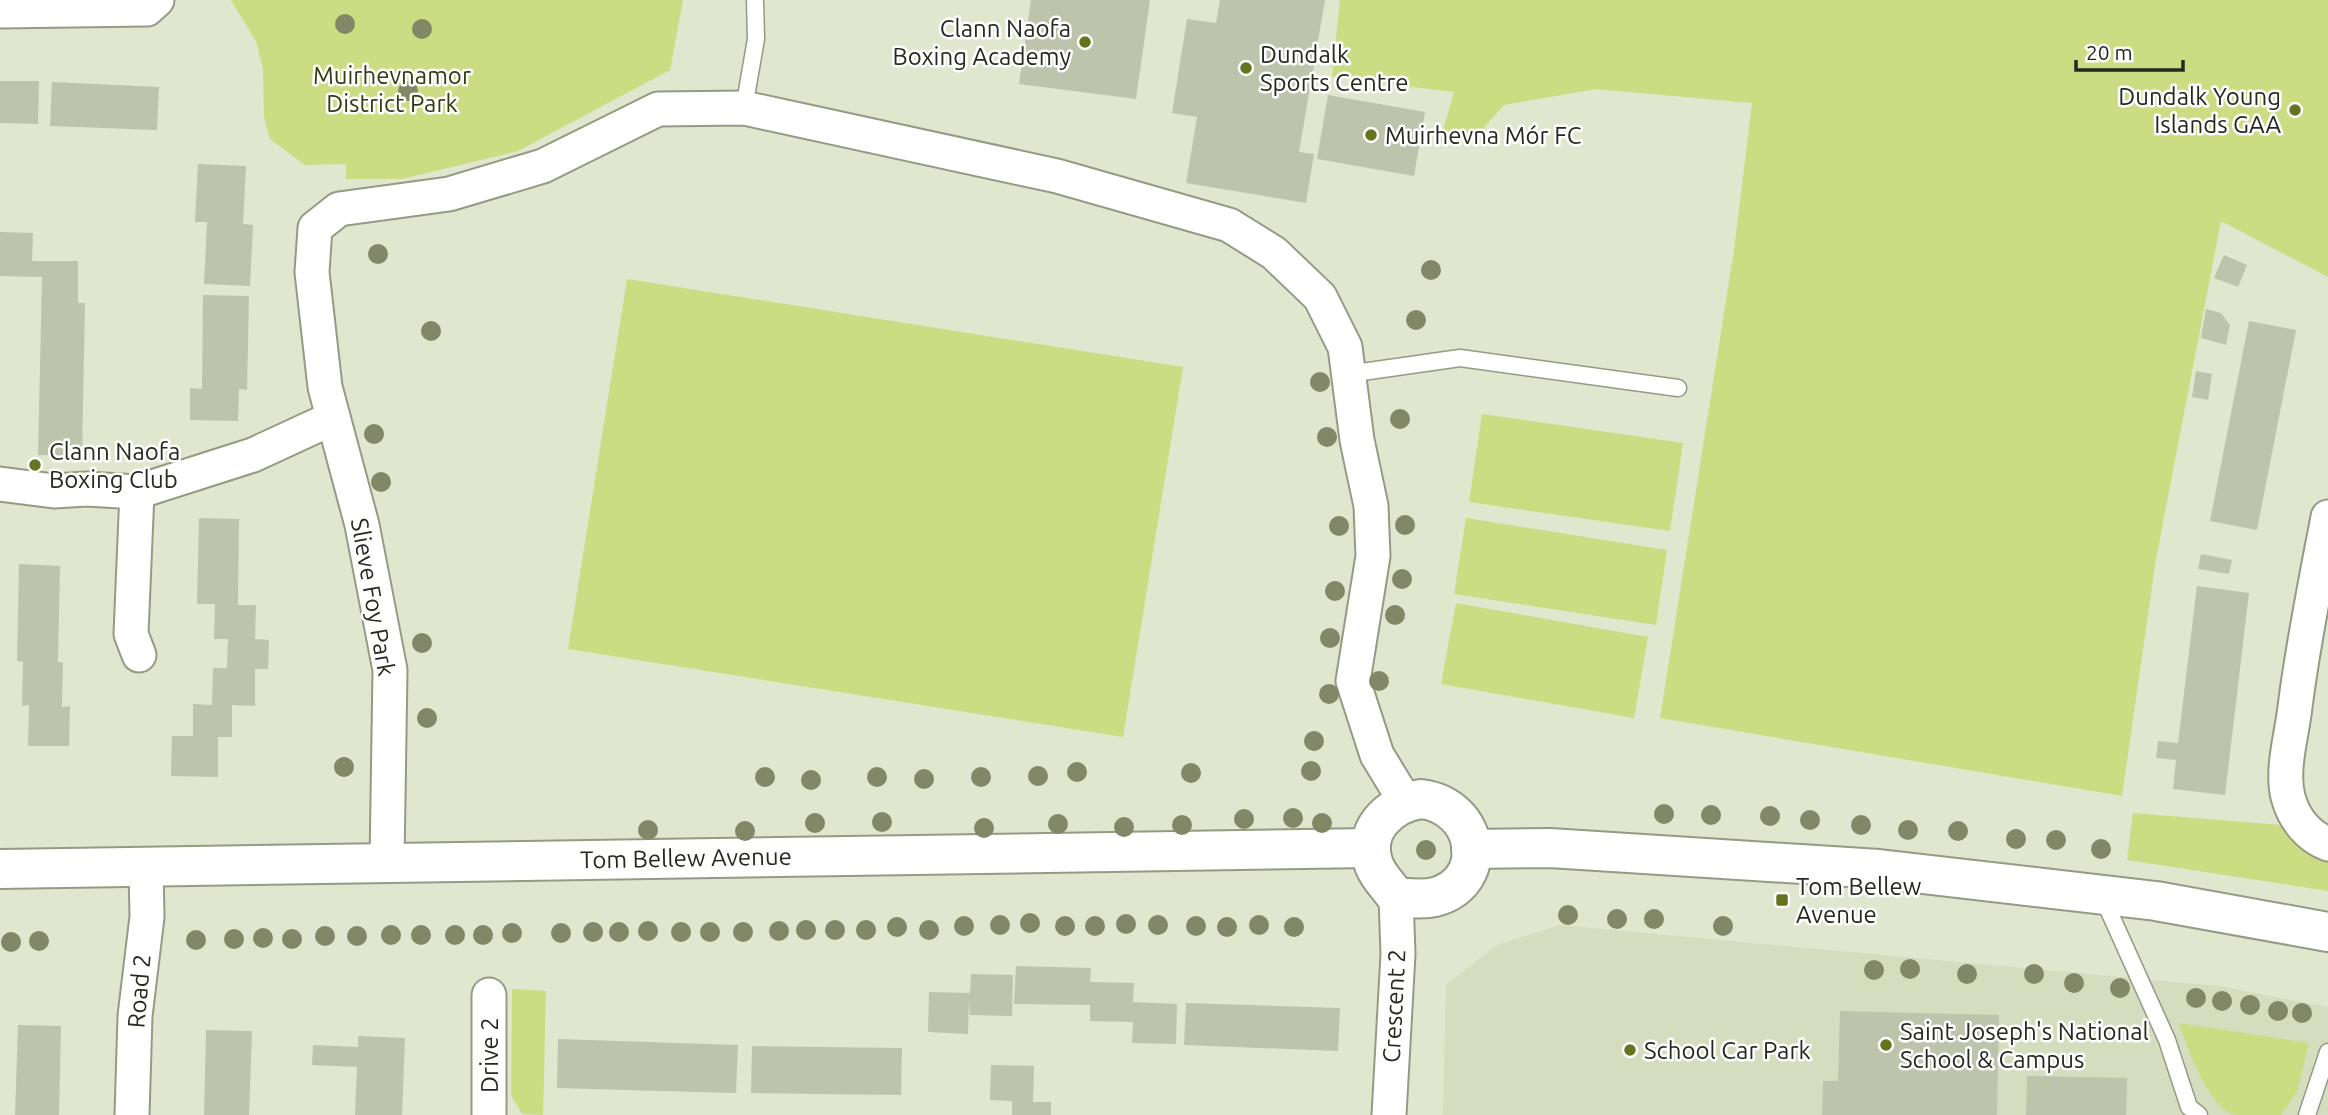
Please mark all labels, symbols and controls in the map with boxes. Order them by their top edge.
place label: Clann Naofa Boxing Academy [892,15,1071,70]
scale bar [2076,28,2183,72]
marker: Clann Naofa Boxing Academy [1077,34,1093,50]
text: 20 m [2086,40,2133,64]
place label: Dundalk Sports Centre [1260,41,1409,96]
marker: Dundalk Sports Centre [1238,60,1254,76]
park label: Muirhevnamor District Park [313,62,471,117]
place label: Dundalk Young Islands GAA [2118,83,2281,138]
marker: Dundalk Young Islands GAA [2287,102,2303,118]
place label: Muirhevna Mór FC [1385,122,1582,149]
marker: Muirhevna Mór FC [1363,127,1379,143]
place label: Clann Naofa Boxing Club [49,438,180,493]
marker: Clann Naofa Boxing Club [27,457,43,473]
street label: Slieve Foy Park [346,516,400,678]
street label: Tom Bellew Avenue [580,843,792,873]
place label: Tom Bellew Avenue [1796,873,1922,928]
marker: Tom Bellew Avenue [1774,892,1790,908]
street label: Crescent 2 [1378,948,1410,1064]
street label: Road 2 [122,953,156,1029]
street label: Drive 2 [476,1017,503,1093]
place label: Saint Joseph's National School & Campus [1900,1018,2149,1073]
place label: School Car Park [1644,1037,1811,1064]
marker: Saint Joseph's National School & Campus [1878,1037,1894,1053]
marker: School Car Park [1622,1042,1638,1058]

